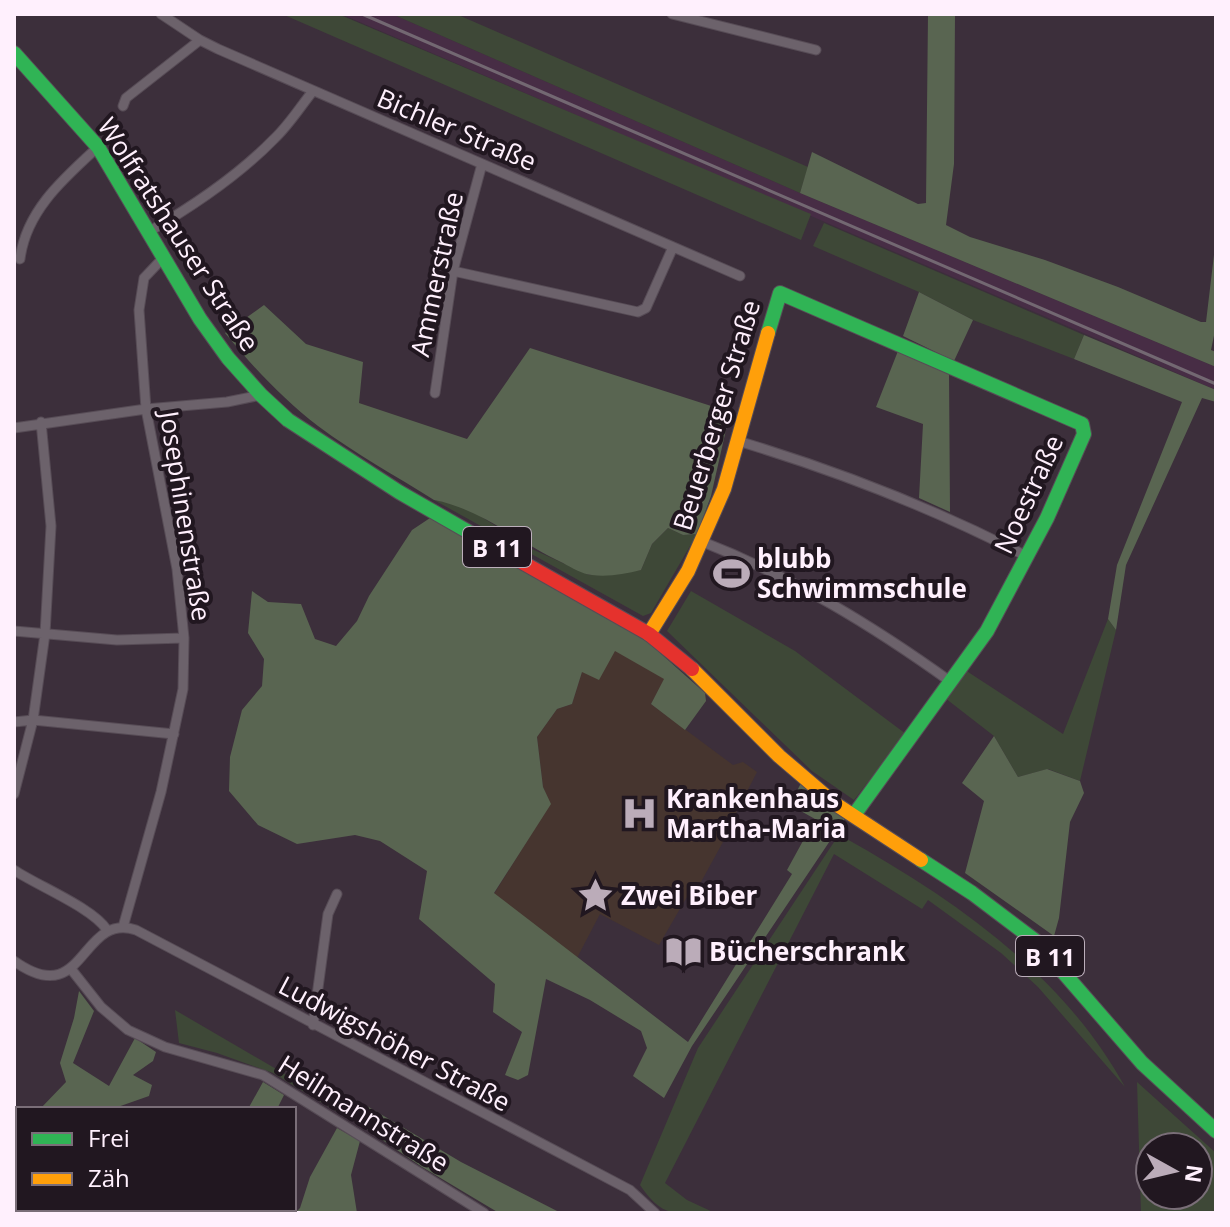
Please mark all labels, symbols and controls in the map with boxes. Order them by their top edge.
street label: Bichler Straße [372,79,542,179]
street label: Wolfratshauser Straße [90,110,268,358]
street label: Ammerstraße [401,188,471,360]
street label: Beuerberger Straße [664,295,768,535]
street label: Josephinenstraße [151,406,220,624]
street label: Noestraße [985,429,1071,559]
road number: B 11 [463,527,531,567]
place label: blubb Schwimmschule [757,540,967,606]
sports icon: blubb Schwimmschule [712,554,750,592]
place label: Krankenhaus Martha-Maria [666,780,846,846]
hospital icon: Krankenhaus Martha-Maria [621,794,659,832]
place icon: Zwei Biber [576,876,614,914]
place label: Zwei Biber [621,877,758,913]
library icon: Bücherschrank [664,932,702,970]
place label: Bücherschrank [709,933,906,969]
road number: B 11 [1016,936,1084,976]
street label: Ludwigshöher Straße [273,967,517,1119]
street label: Heilmannstraße [272,1046,456,1180]
legend [16,1107,296,1211]
text: Frei [88,1121,130,1154]
north arrow [1134,1131,1214,1211]
text: Zäh [88,1161,130,1194]
text: N [1179,1163,1211,1185]

